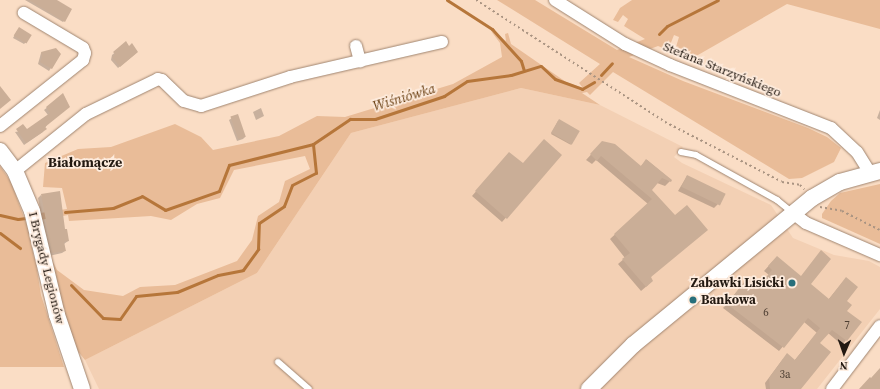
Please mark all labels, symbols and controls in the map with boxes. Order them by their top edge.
street label: Stefana Starzyńskiego [661,39,783,101]
water label: Wiśniówka [371,80,437,114]
district label: Białomącze [48,154,122,170]
street label: I Brygady Legionów [25,210,67,326]
place label: Zabawki Lisicki [691,275,784,291]
marker: Zabawki Lisicki [787,278,797,288]
place label: Bankowa [701,292,756,308]
marker: Bankowa [688,295,698,305]
house number: 6 [763,306,769,320]
house number: 7 [844,319,850,333]
north arrow [824,333,864,373]
text: N [839,358,848,373]
house number: 3a [779,368,791,382]

